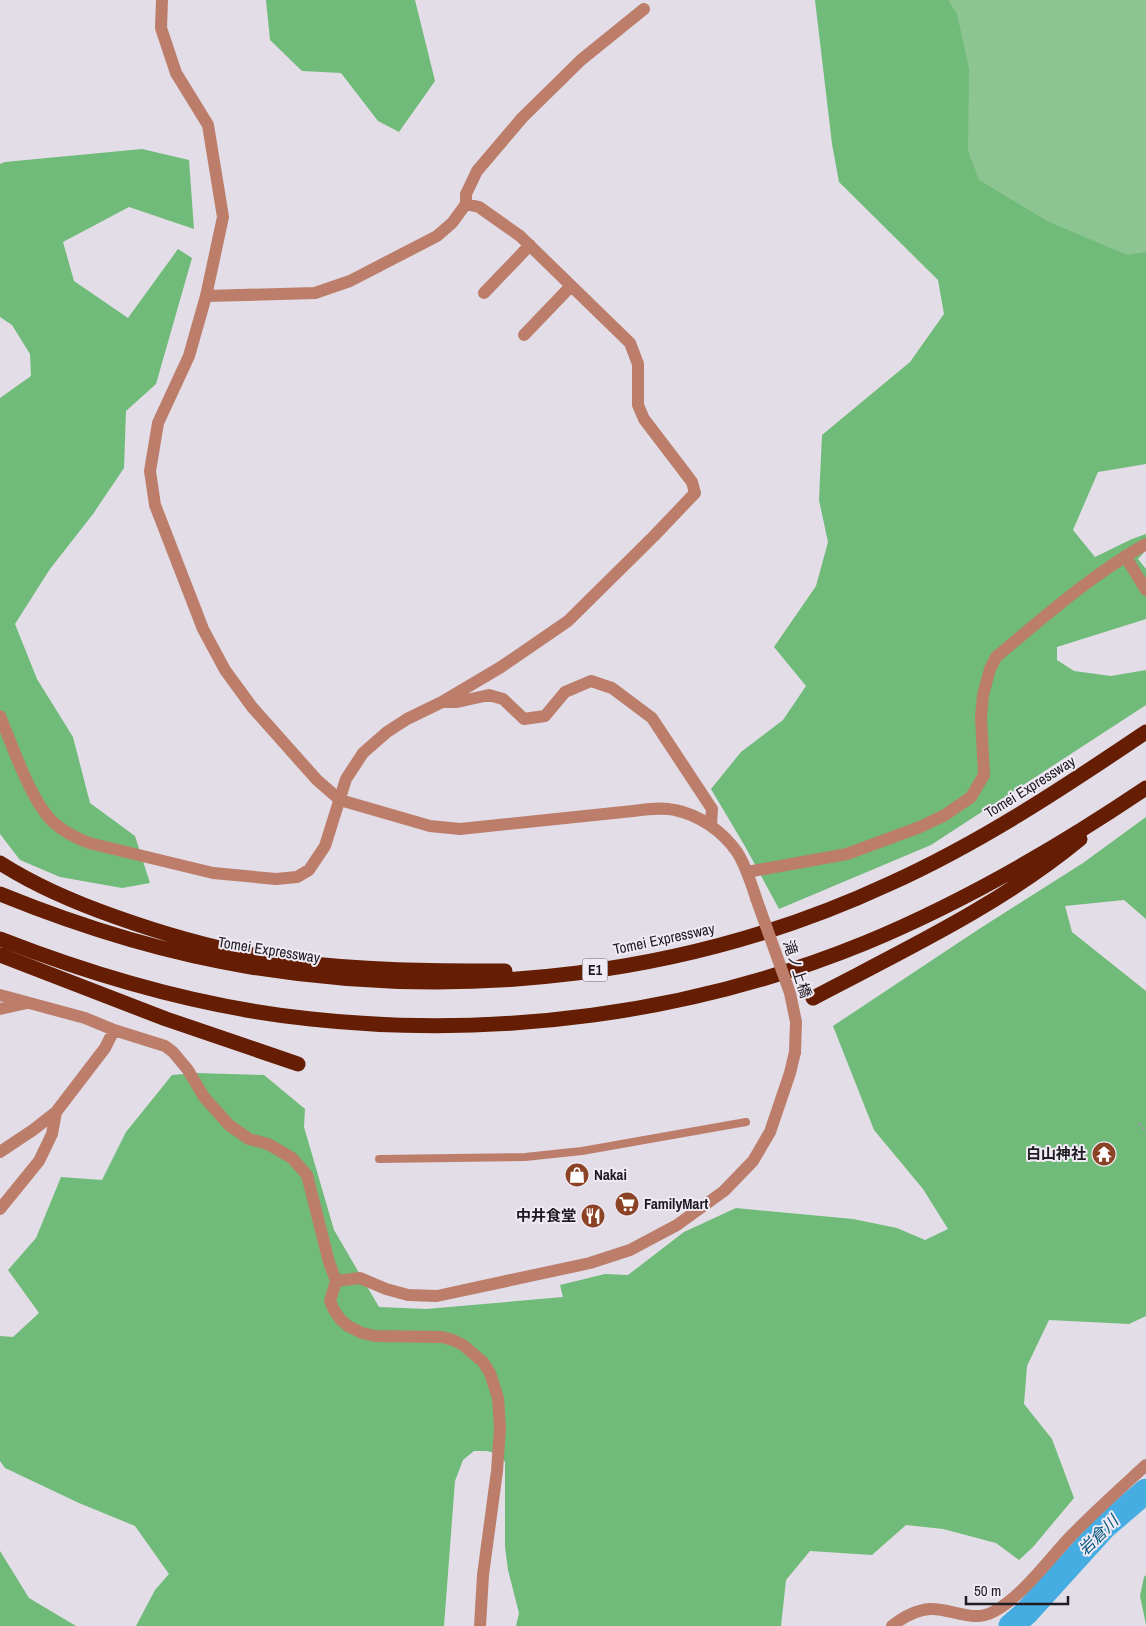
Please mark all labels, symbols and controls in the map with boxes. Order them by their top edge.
street label: Tomei Expressway [980,750,1080,823]
street label: Tomei Expressway [611,917,717,960]
street label: Tomei Expressway [216,931,323,968]
street label: 滝ノ上橋 [778,937,817,1001]
road number: E1 [582,958,608,982]
temple icon: 白山神社 [1091,1141,1117,1167]
place label: 白山神社 [1026,1143,1086,1164]
shop icon: Nakai [564,1162,590,1188]
place label: Nakai [594,1164,627,1185]
supermarket icon: FamilyMart [614,1191,640,1217]
place label: FamilyMart [644,1193,708,1214]
restaurant icon: 中井食堂 [580,1203,606,1229]
place label: 中井食堂 [516,1205,576,1226]
water label: 岩倉川 [1073,1509,1124,1560]
scale bar [966,1574,1068,1606]
text: 50 m [974,1580,1001,1601]

